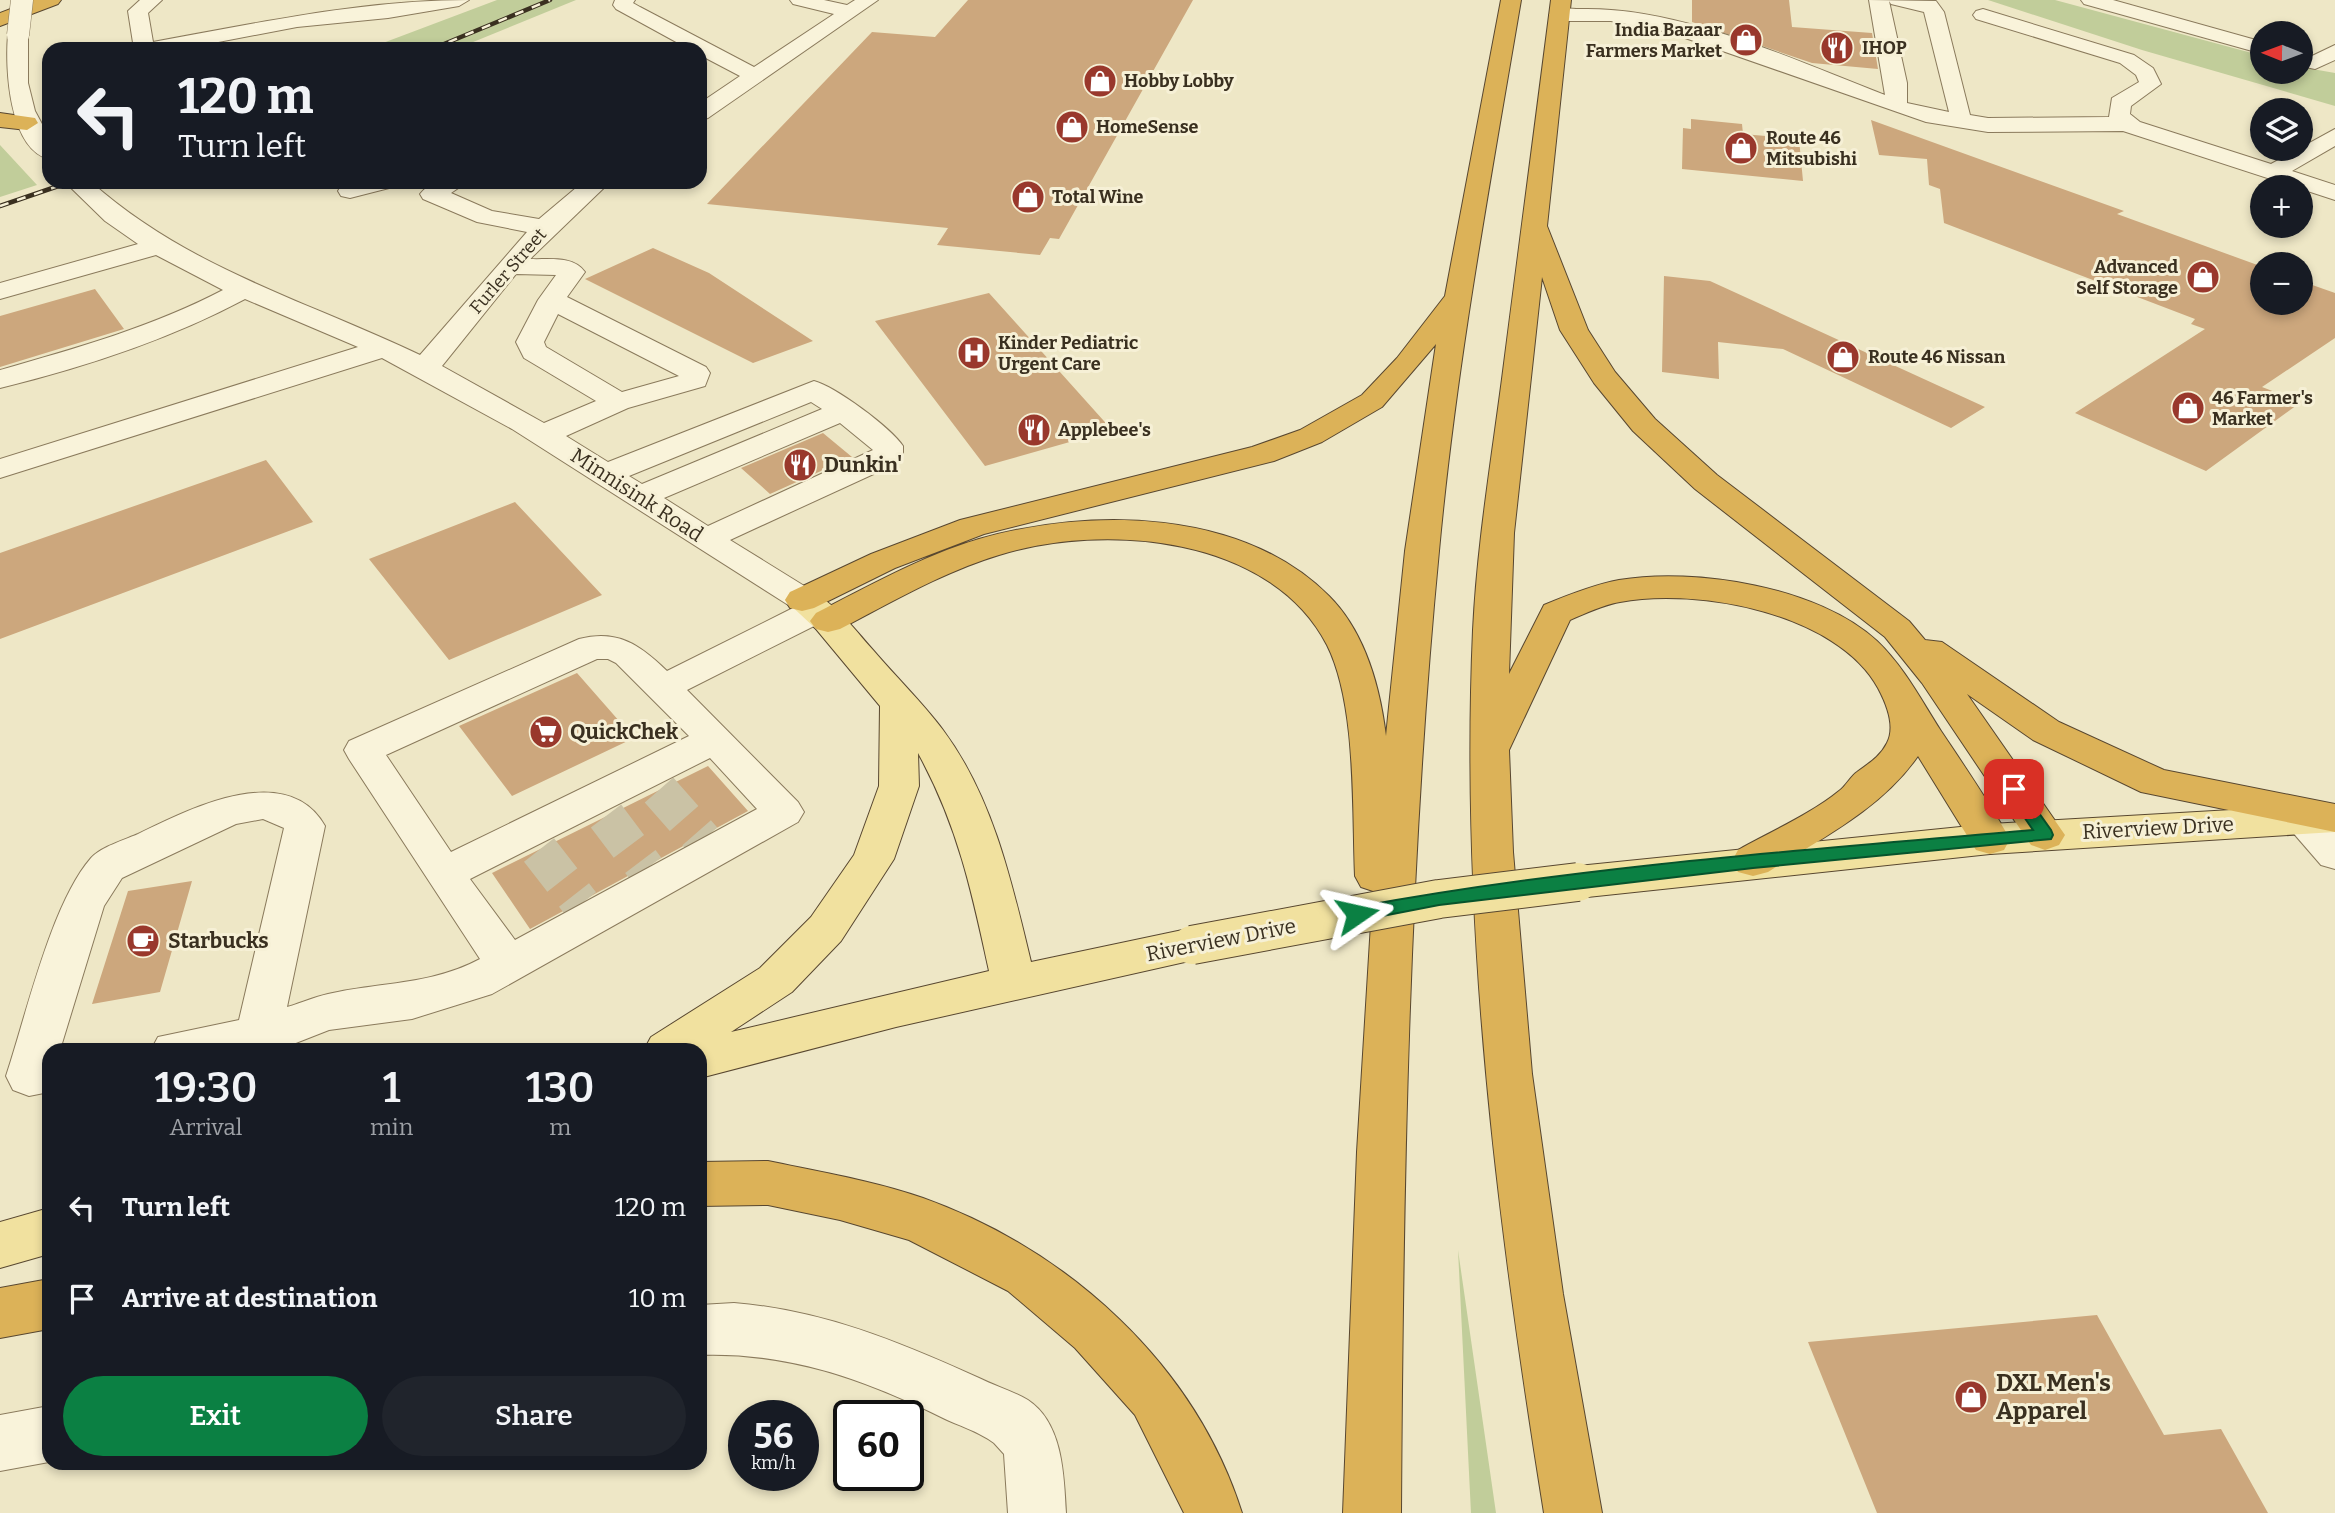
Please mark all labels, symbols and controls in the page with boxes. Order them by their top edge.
place label: India Bazaar Farmers Market [1586,19,1723,62]
shop icon: India Bazaar Farmers Market [1727,21,1765,59]
north arrow [2250,21,2314,84]
map controls [2250,21,2313,315]
restaurant icon: IHOP [1818,29,1856,67]
place label: IHOP [1862,37,1907,59]
shop icon: Hobby Lobby [1081,62,1119,100]
text: 120 m [178,67,313,126]
icon: left [63,70,154,161]
place label: Hobby Lobby [1124,70,1235,92]
button: layers [2250,98,2313,161]
shop icon: HomeSense [1053,108,1091,146]
place label: HomeSense [1096,116,1199,138]
text: Turn left [178,127,306,165]
place label: Route 46 Mitsubishi [1766,127,1857,170]
shop icon: Route 46 Mitsubishi [1722,129,1760,167]
button: + [2250,175,2313,238]
shop icon: Total Wine [1009,178,1047,216]
place label: Total Wine [1052,186,1144,208]
street label: Furler Street [465,223,551,318]
button: − [2250,252,2313,315]
place label: Advanced Self Storage [2076,256,2178,299]
shop icon: Advanced Self Storage [2184,258,2222,296]
place label: Kinder Pediatric Urgent Care [998,332,1138,375]
hospital icon: Kinder Pediatric Urgent Care [955,334,993,372]
shop icon: Route 46 Nissan [1824,338,1862,376]
place label: Route 46 Nissan [1868,346,2006,368]
place label: 46 Farmer's Market [2212,387,2313,430]
shop icon: 46 Farmer's Market [2169,389,2207,427]
restaurant icon: Applebee's [1015,411,1053,449]
place label: Applebee's [1058,419,1151,441]
street label: Minnisink Road [566,442,708,548]
restaurant icon: Dunkin' [781,446,819,484]
place label: Dunkin' [824,452,902,478]
supermarket icon: QuickChek [527,713,565,751]
place label: QuickChek [570,719,679,745]
pin [1984,759,2044,819]
icon: arrive [1995,770,2033,808]
street label: Riverview Drive [2081,811,2235,845]
position arrow [1320,877,1394,951]
street label: Riverview Drive [1144,913,1298,967]
cafe icon: Starbucks [124,922,162,960]
place label: Starbucks [168,928,269,954]
text: 19:30 [155,1063,257,1113]
text: 1 [383,1063,400,1113]
text: 130 [526,1063,594,1113]
text: Arrival [170,1113,242,1141]
text: min [370,1113,413,1141]
text: m [549,1113,571,1141]
icon: left [63,1189,101,1227]
text: Turn left [122,1192,230,1223]
text: 120 m [615,1192,686,1223]
icon: arrive [63,1280,101,1318]
text: Arrive at destination [122,1283,377,1314]
text: 10 m [629,1283,686,1314]
place label: DXL Men's Apparel [1996,1369,2111,1425]
button: Exit [63,1376,368,1456]
button: Share [382,1376,686,1456]
shop icon: DXL Men's Apparel [1952,1378,1990,1416]
speed limit sign: 60 [833,1400,924,1491]
text: 56 [754,1415,793,1457]
text: km/h [751,1452,796,1474]

